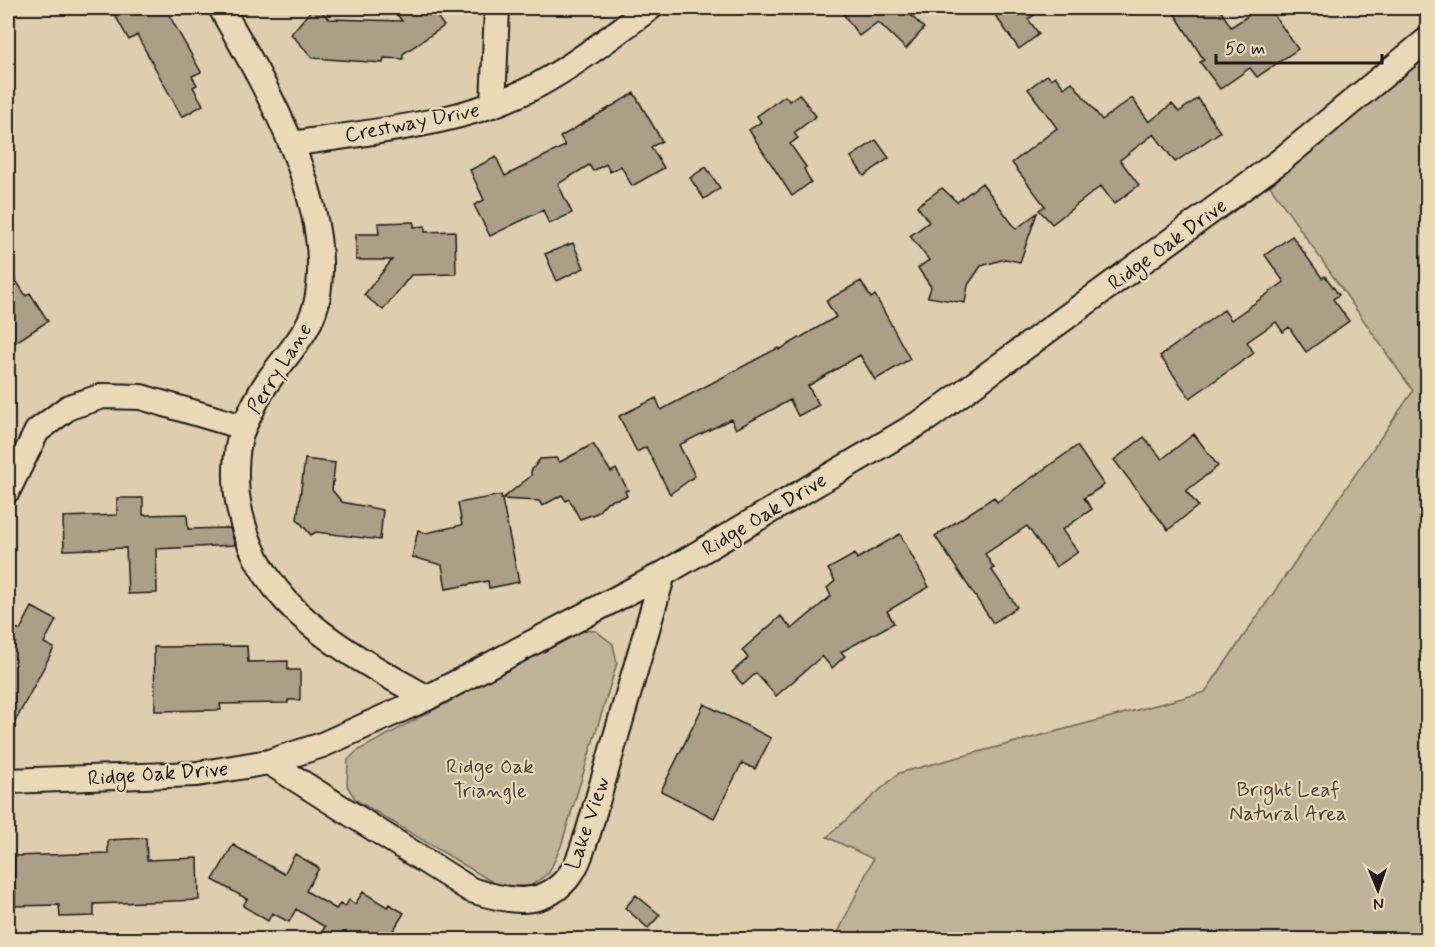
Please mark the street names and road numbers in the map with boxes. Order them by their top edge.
street label: Crestway Drive [342,96,482,150]
street label: Ridge Oak Drive [1102,192,1233,298]
street label: Perry Lane [241,318,319,420]
street label: Ridge Oak Drive [697,467,833,564]
street label: Ridge Oak Drive [87,755,229,794]
street label: Lake View [559,773,617,873]

